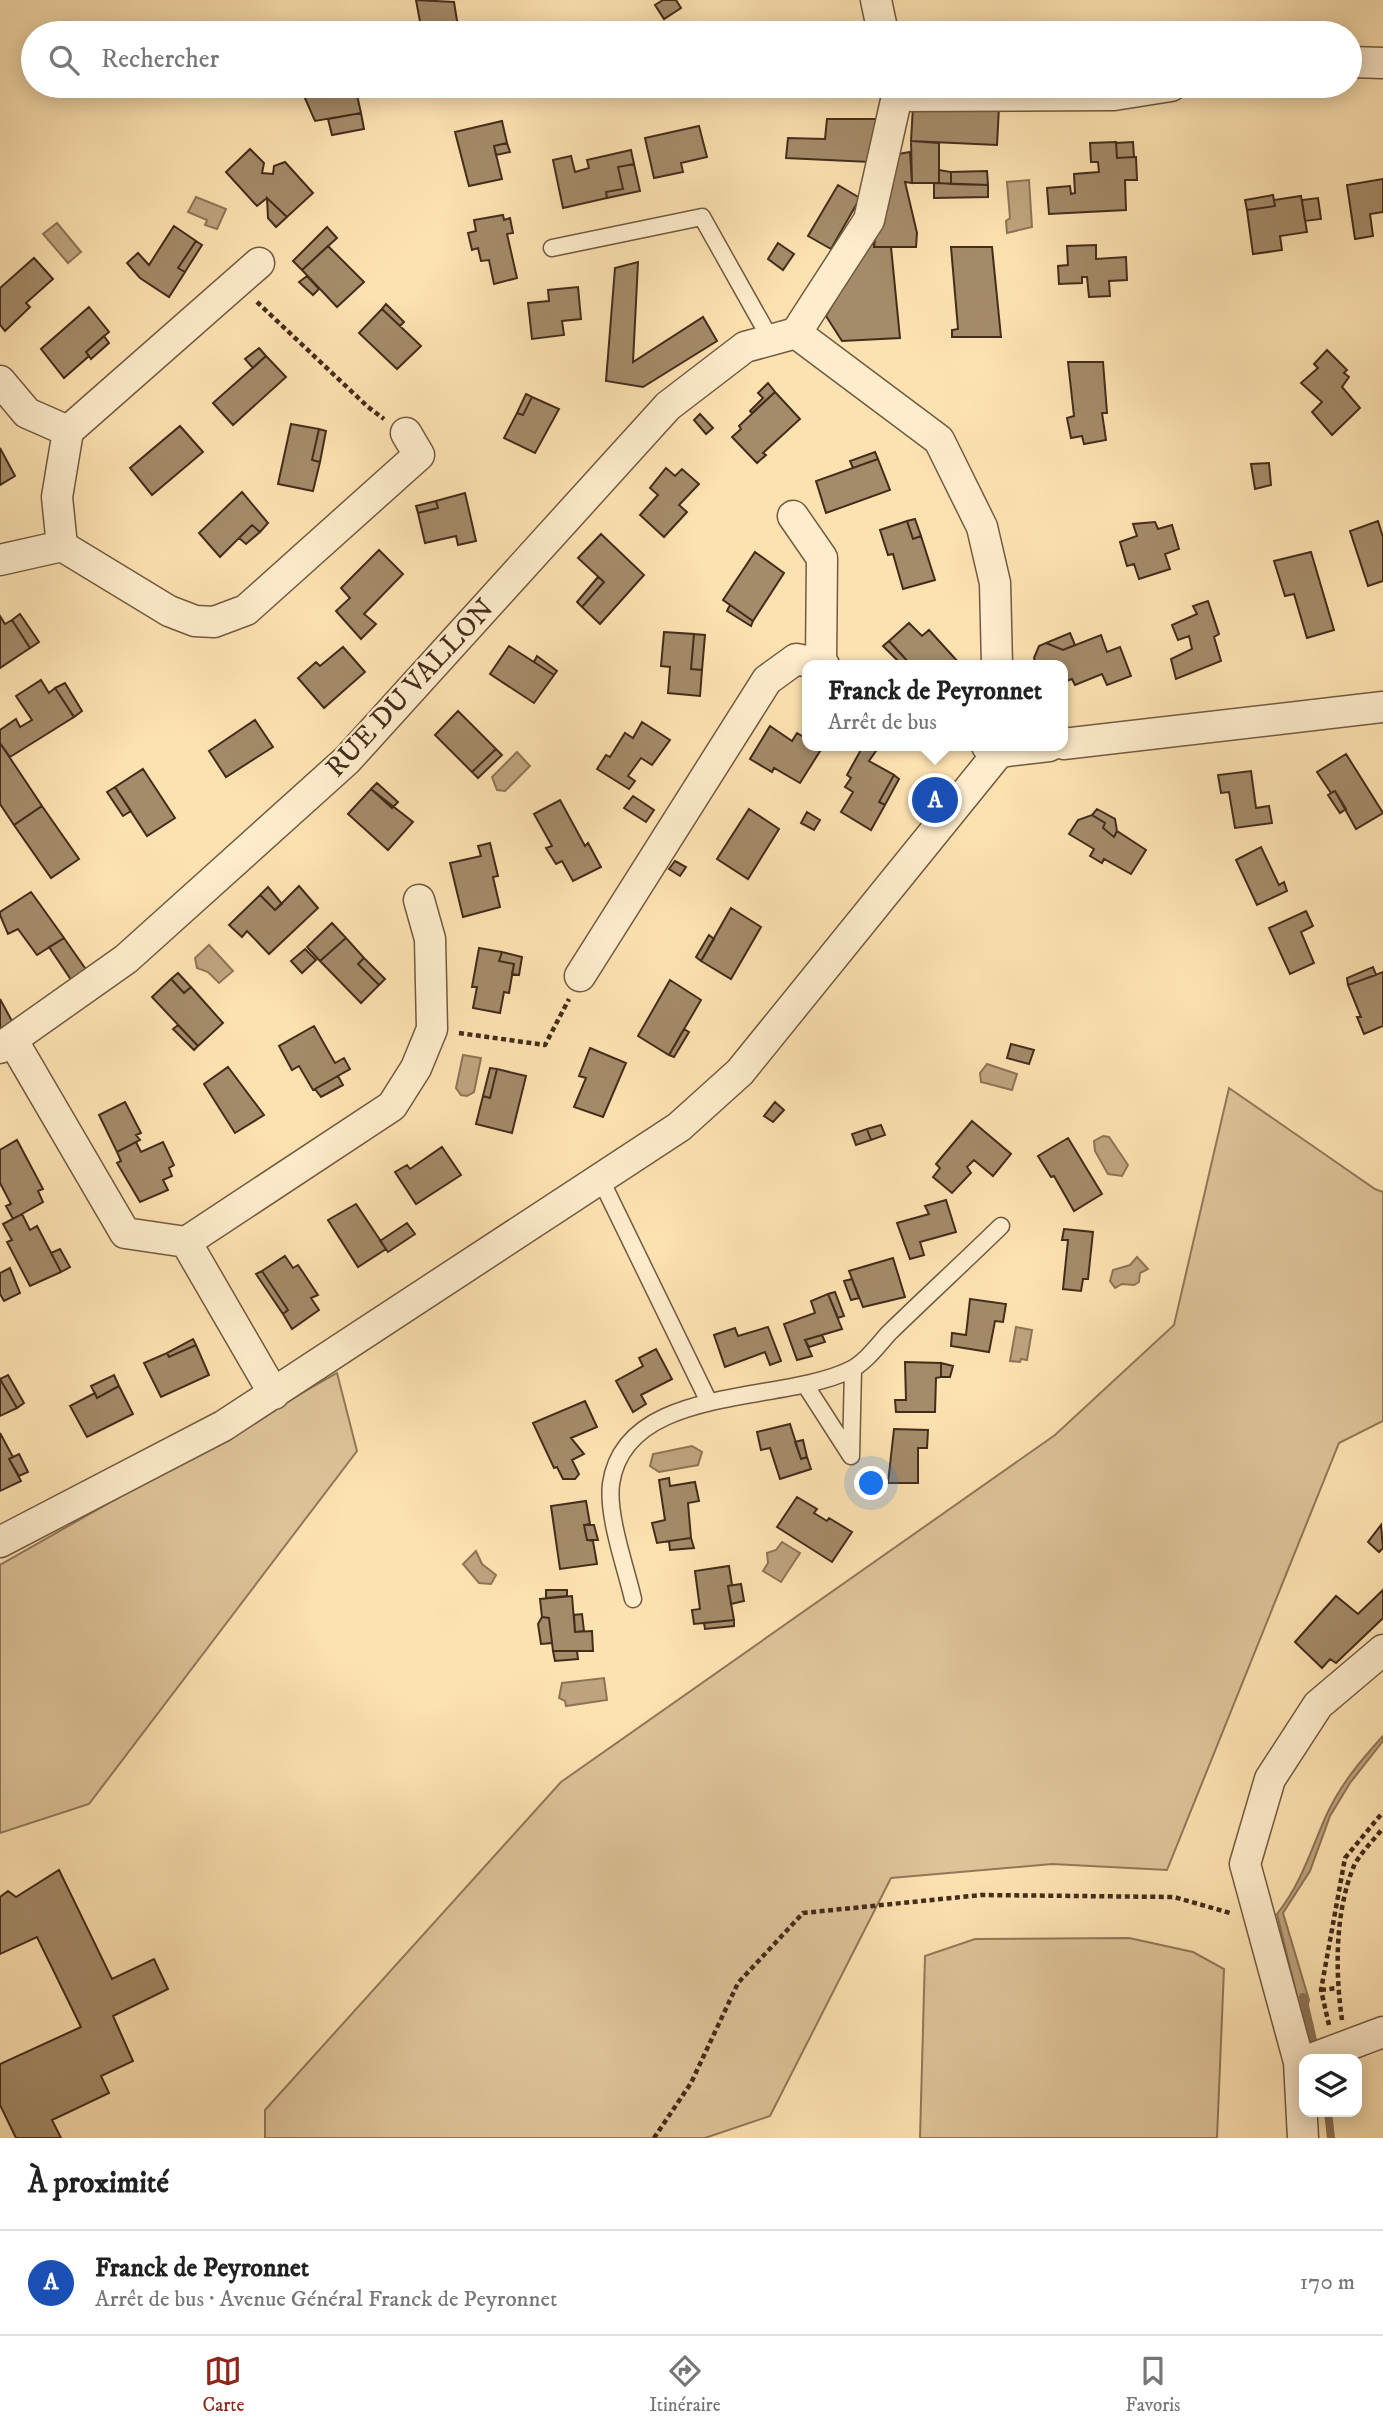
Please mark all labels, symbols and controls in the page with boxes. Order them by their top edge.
search box [21,21,1362,98]
icon: search [45,41,83,79]
text: Rechercher [101,43,219,76]
street label: RUE DU VALLON [318,591,502,785]
popup [802,660,1068,751]
text: Franck de Peyronnet [828,675,1042,708]
text: Arrêt de bus [828,708,937,737]
pin: A [912,774,958,826]
your location [854,1466,888,1500]
map controls [1299,2054,1362,2117]
button: layers [1299,2054,1362,2117]
text: À proximité [28,2165,169,2202]
text: Franck de Peyronnet [95,2252,309,2285]
text: A [44,2268,58,2297]
text: 170 m [1300,2268,1355,2297]
text: Arrêt de bus · Avenue Général Franck de Peyronnet [95,2285,557,2314]
tab: Carte [203,2352,244,2417]
tab: Itinéraire [649,2352,721,2417]
tab: Favoris [1126,2352,1180,2417]

